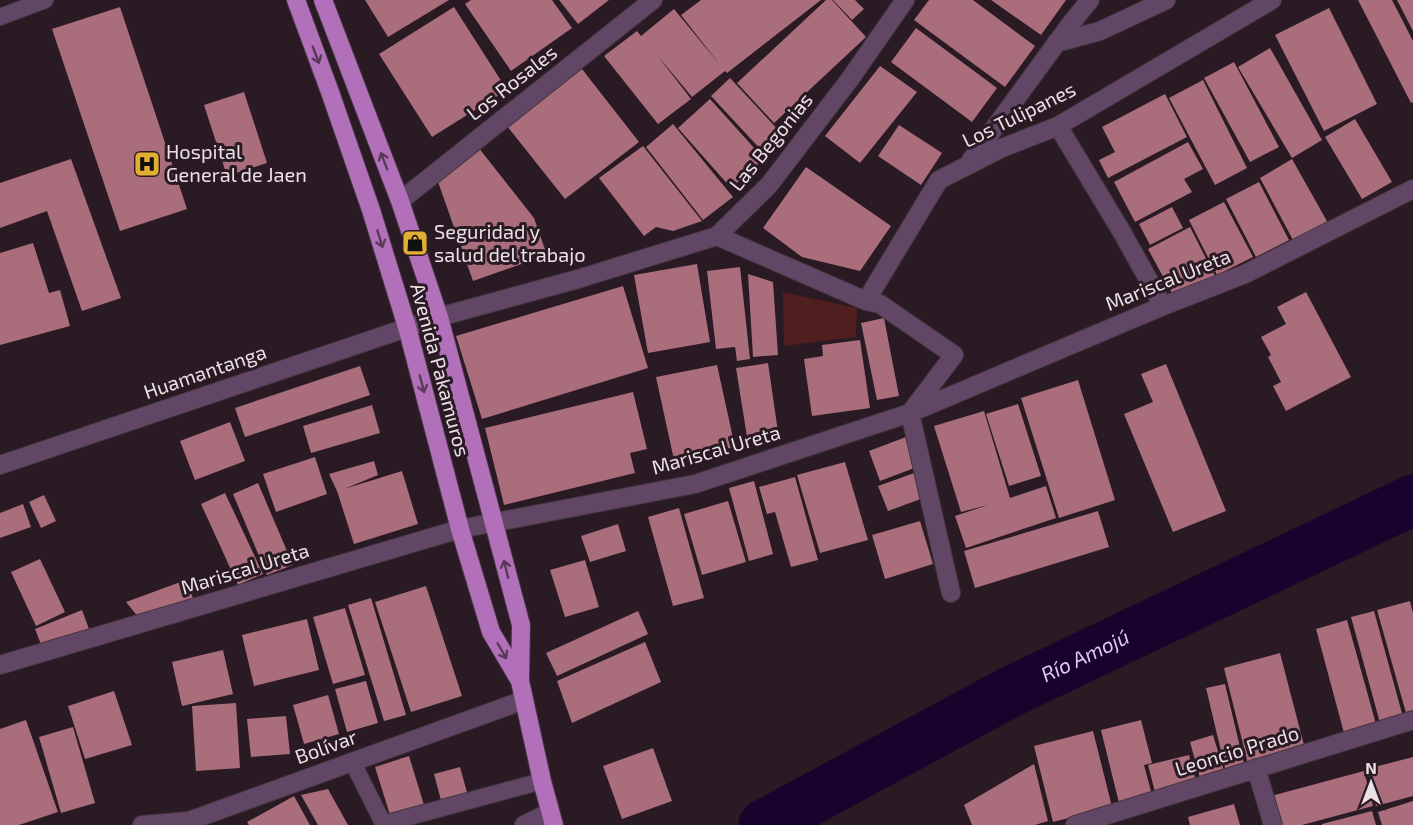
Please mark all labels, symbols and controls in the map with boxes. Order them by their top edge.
street label: Los Rosales [462,40,561,125]
one-way arrow [312,45,323,64]
street label: Los Tulipanes [958,76,1079,152]
street label: Las Begonias [723,88,817,195]
place label: Hospital General de Jaen [166,139,307,186]
hospital icon: Hospital General de Jaen [132,149,162,179]
one-way arrow [378,152,389,171]
place label: Seguridad y salud del trabajo [434,219,586,266]
shop icon: Seguridad y salud del trabajo [400,228,430,258]
one-way arrow [375,229,386,248]
street label: Mariscal Ureta [1102,243,1234,315]
street label: Avenida Pakamuros [406,280,476,459]
street label: Huamantanga [140,339,269,403]
one-way arrow [416,374,428,393]
street label: Mariscal Ureta [649,419,783,479]
street label: Mariscal Ureta [178,537,312,599]
one-way arrow [500,559,512,578]
water label: Río Amojú [1037,623,1133,686]
one-way arrow [497,641,508,659]
street label: Leoncio Prado [1172,720,1301,780]
street label: Bolívar [291,724,360,768]
north arrow [1341,753,1401,813]
text: N [1365,758,1377,777]

